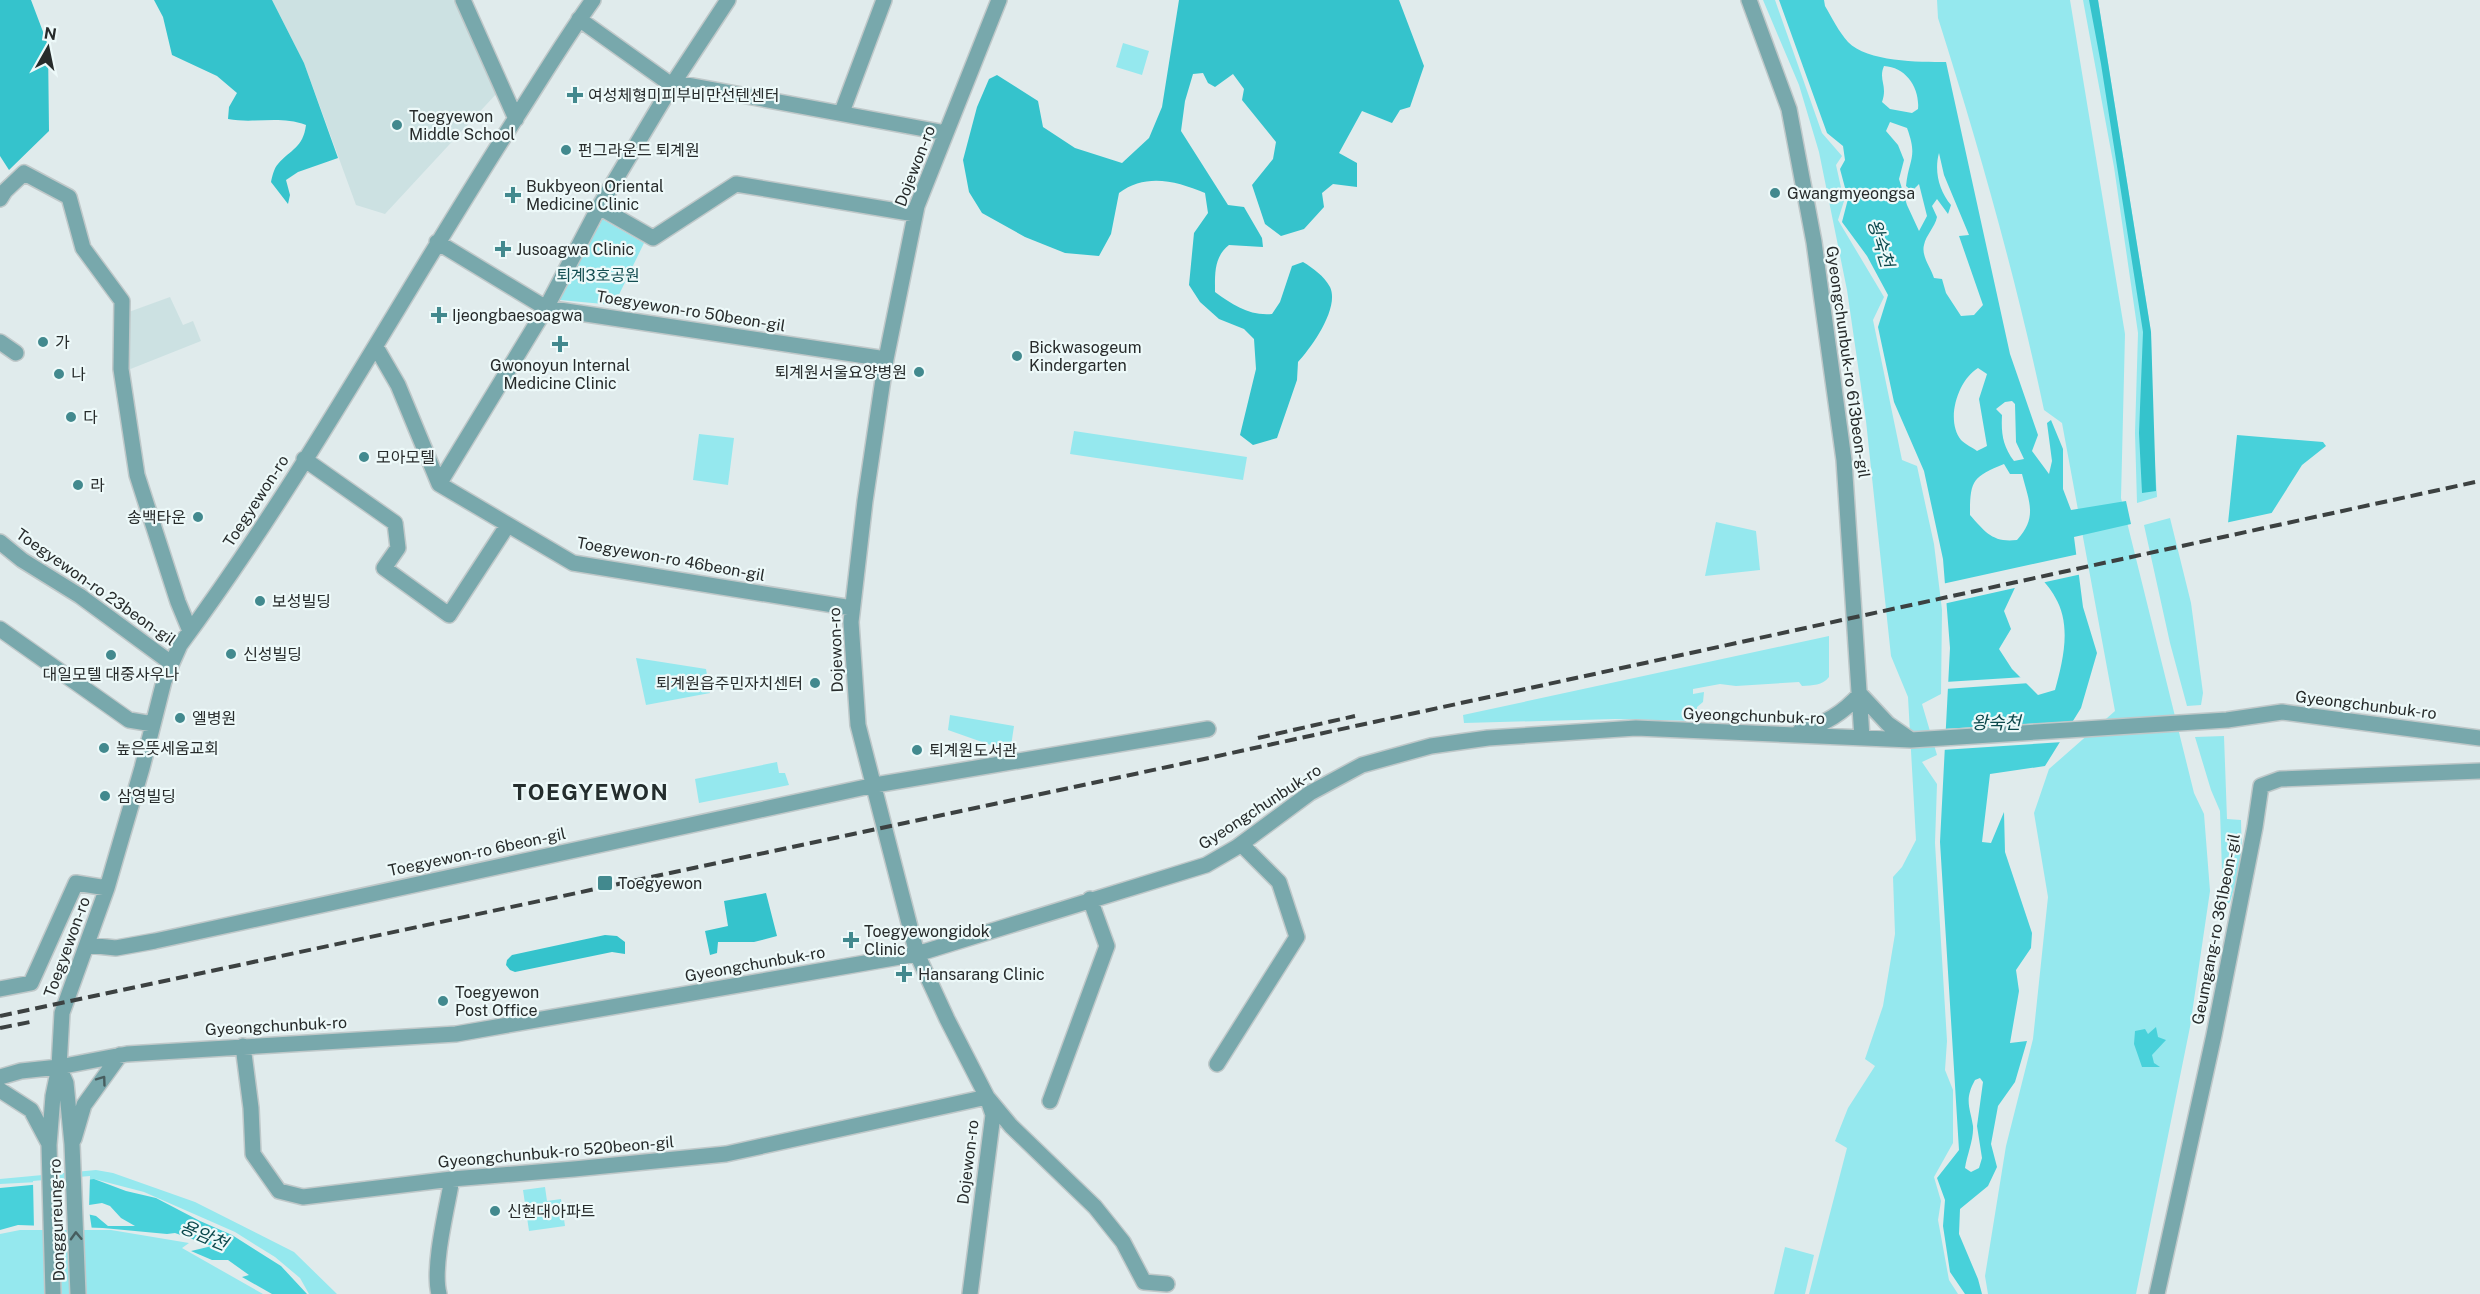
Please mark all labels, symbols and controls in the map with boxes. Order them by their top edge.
north arrow [18,18,78,78]
text: N [43,23,58,44]
marker: 여성체형미피부비만선텐센터 [566,86,584,104]
place label: 여성체형미피부비만선텐센터 [588,86,779,105]
place label: Toegyewon Middle School [409,107,515,144]
marker: Toegyewon Middle School [390,118,404,132]
street label: Dojewon-ro [891,123,939,209]
place label: 펀그라운드 퇴계원 [578,141,700,160]
marker: 펀그라운드 퇴계원 [559,143,573,157]
place label: Bukbyeon Oriental Medicine Clinic [526,177,664,214]
place label: Gwangmyeongsa [1787,184,1915,203]
marker: Bukbyeon Oriental Medicine Clinic [504,186,522,204]
marker: Gwangmyeongsa [1768,186,1782,200]
water label: 왕숙천 [1864,216,1899,272]
marker: Jusoagwa Clinic [494,240,512,258]
place label: Jusoagwa Clinic [516,240,634,259]
street label: Gyeongchunbuk-ro 613beon-gil [1822,245,1874,479]
park label: 퇴계3호공원 [556,266,640,285]
street label: Toegyewon-ro 50beon-gil [595,287,787,335]
marker: Ijeongbaesoagwa [430,306,448,324]
place label: Ijeongbaesoagwa [452,306,582,325]
place label: 가 [55,333,70,352]
marker: 가 [36,335,50,349]
marker: Gwonoyun Internal Medicine Clinic [551,335,569,353]
place label: Bickwasogeum Kindergarten [1029,338,1142,375]
marker: Bickwasogeum Kindergarten [1010,349,1024,363]
place label: Gwonoyun Internal Medicine Clinic [490,356,630,393]
place label: 퇴계원서울요양병원 [775,363,907,382]
place label: 나 [71,365,86,384]
marker: 퇴계원서울요양병원 [912,365,926,379]
marker: 나 [52,367,66,381]
place label: 다 [83,408,98,427]
marker: 다 [64,410,78,424]
place label: 모아모텔 [376,448,435,467]
marker: 모아모텔 [357,450,371,464]
street label: Toegyewon-ro [219,452,293,550]
place label: 라 [90,476,105,495]
marker: 라 [71,478,85,492]
place label: 송백타운 [127,508,186,527]
marker: 송백타운 [191,510,205,524]
street label: Toegyewon-ro 23beon-gil [12,525,180,650]
street label: Toegyewon-ro 46beon-gil [575,533,767,585]
place label: 보성빌딩 [272,592,331,611]
marker: 보성빌딩 [253,594,267,608]
street label: Dojewon-ro [825,607,847,693]
place label: 신성빌딩 [243,645,302,664]
marker: 신성빌딩 [224,647,238,661]
marker: 대일모텔 대중사우나 [104,648,118,662]
place label: 대일모텔 대중사우나 [43,665,179,684]
place label: 퇴계원읍주민자치센터 [656,674,803,693]
marker: 퇴계원읍주민자치센터 [808,676,822,690]
street label: Gyeongchunbuk-ro [2294,687,2438,723]
street label: Gyeongchunbuk-ro [1683,704,1825,728]
place label: 엘병원 [192,709,236,728]
marker: 엘병원 [173,711,187,725]
water label: 왕숙천 [1971,712,2023,733]
place label: 높은뜻세움교회 [116,739,219,758]
marker: 높은뜻세움교회 [97,741,111,755]
place label: 퇴계원도서관 [929,741,1018,760]
marker: 퇴계원도서관 [910,743,924,757]
street label: Gyeongchunbuk-ro [1195,760,1325,854]
district label: TOEGYEWON [513,779,669,805]
place label: 삼영빌딩 [117,787,176,806]
marker: 삼영빌딩 [98,789,112,803]
street label: Toegyewon-ro 6beon-gil [386,824,568,880]
street label: Geumgang-ro 361beon-gil [2188,832,2244,1026]
marker: Toegyewon [596,874,614,892]
place label: Toegyewon [618,874,702,893]
street label: Toegyewon-ro [40,894,94,1000]
place label: Toegyewongidok Clinic [864,922,990,959]
marker: Toegyewongidok Clinic [842,931,860,949]
street label: Gyeongchunbuk-ro [683,942,827,986]
marker: Hansarang Clinic [895,965,913,983]
place label: Hansarang Clinic [918,965,1045,984]
place label: Toegyewon Post Office [455,983,539,1020]
marker: Toegyewon Post Office [436,994,450,1008]
street label: Gyeongchunbuk-ro [204,1013,348,1039]
one-way arrow [94,1075,105,1086]
street label: Dojewon-ro [953,1119,983,1205]
street label: Gyeongchunbuk-ro 520beon-gil [437,1132,675,1172]
street label: Donggureung-ro [45,1158,69,1282]
place label: 신현대아파트 [507,1202,595,1221]
marker: 신현대아파트 [488,1204,502,1218]
water label: 용암천 [177,1216,233,1255]
one-way arrow [69,1231,82,1240]

